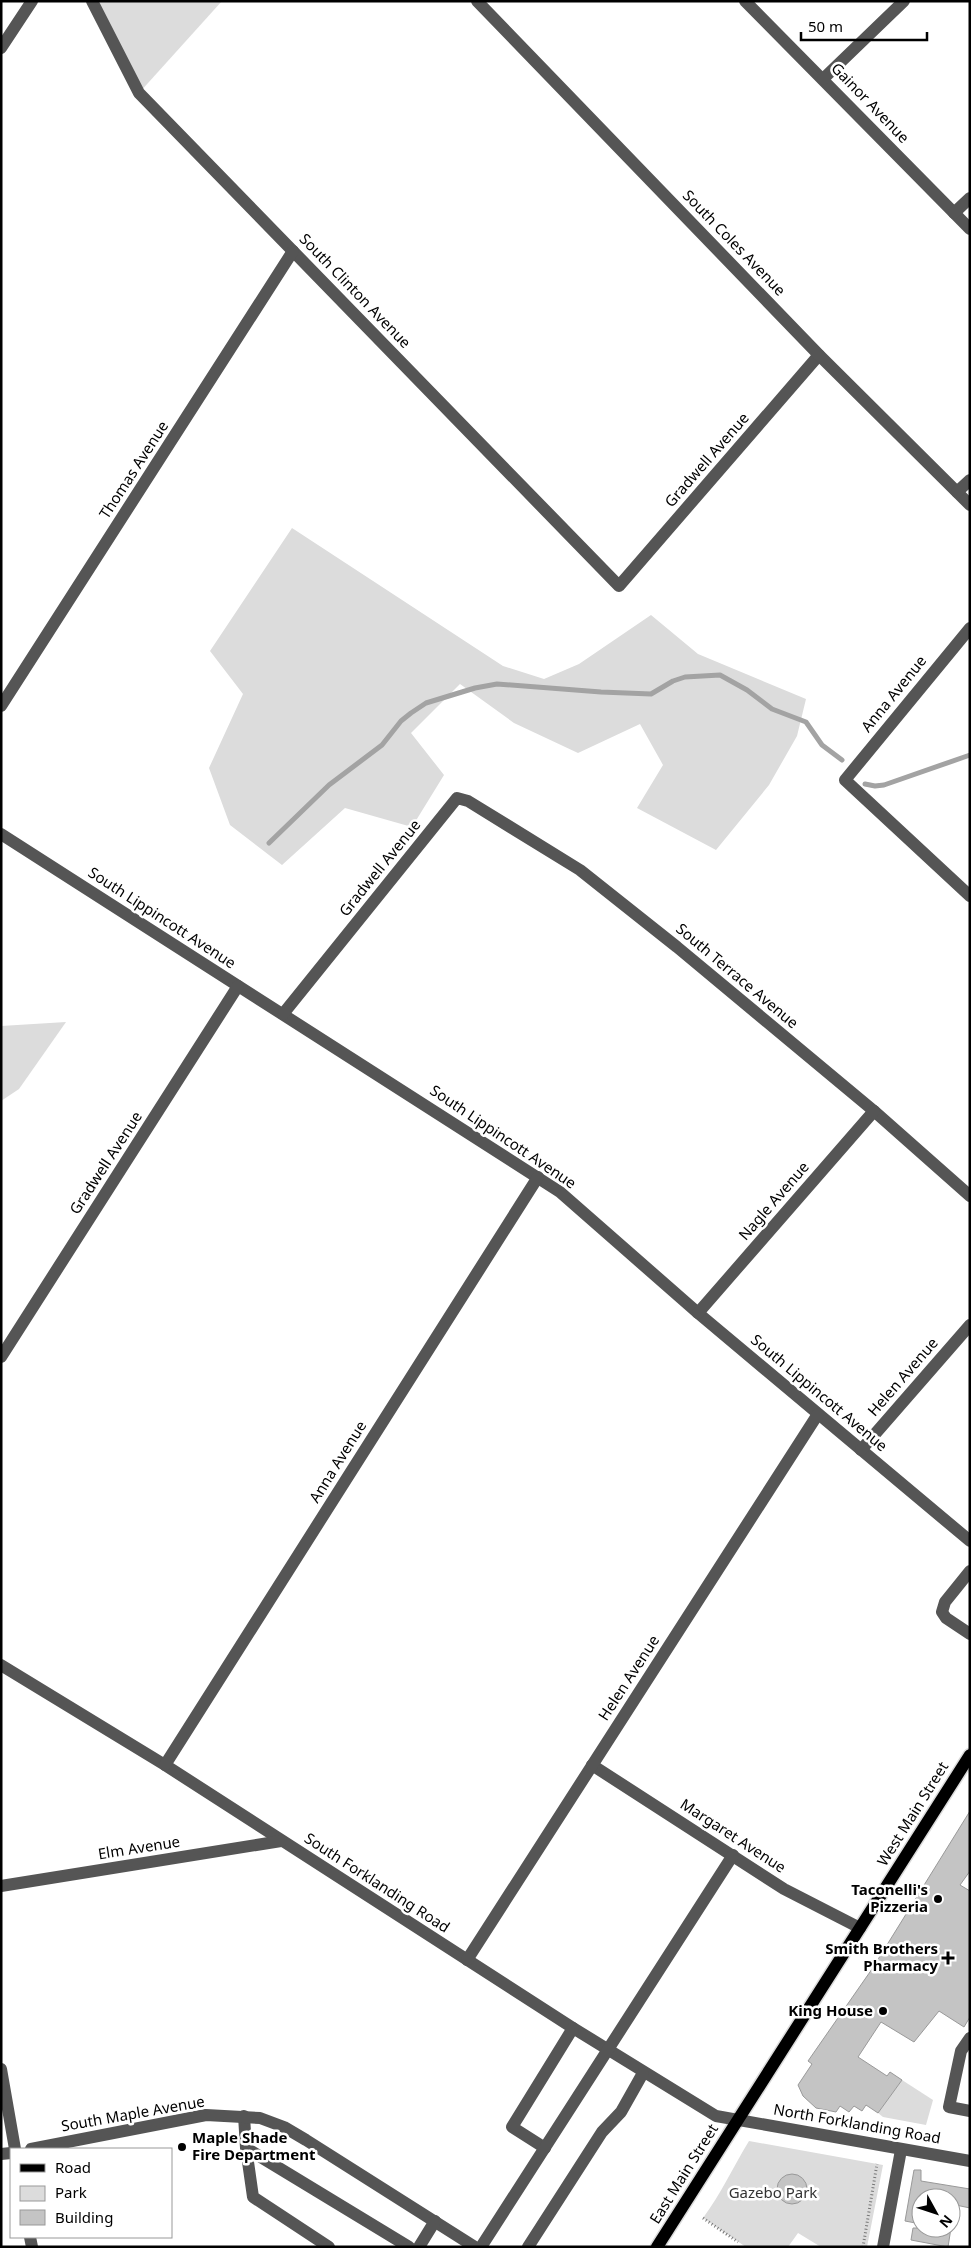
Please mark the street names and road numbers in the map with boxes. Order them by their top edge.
street label: Gainor Avenue [827,58,914,147]
street label: South Coles Avenue [679,185,790,300]
street label: South Clinton Avenue [296,229,416,352]
street label: Gradwell Avenue [660,408,753,511]
street label: Thomas Avenue [94,417,172,522]
street label: Anna Avenue [856,651,930,736]
street label: Gradwell Avenue [334,815,424,920]
street label: South Lippincott Avenue [85,862,240,972]
street label: South Terrace Avenue [672,918,803,1032]
street label: South Lippincott Avenue [427,1080,581,1193]
street label: Gradwell Avenue [64,1107,146,1218]
street label: Nagle Avenue [734,1157,813,1244]
street label: South Lippincott Avenue [747,1329,892,1455]
street label: Helen Avenue [863,1333,942,1420]
street label: Anna Avenue [304,1417,370,1506]
street label: Helen Avenue [593,1631,663,1724]
street label: West Main Street [872,1757,953,1869]
street label: Margaret Avenue [677,1794,790,1877]
street label: South Forklanding Road [301,1828,454,1937]
street label: Elm Avenue [96,1831,181,1863]
street label: South Maple Avenue [60,2091,206,2135]
street label: North Forklanding Road [772,2098,942,2148]
street label: East Main Street [644,2119,722,2227]

